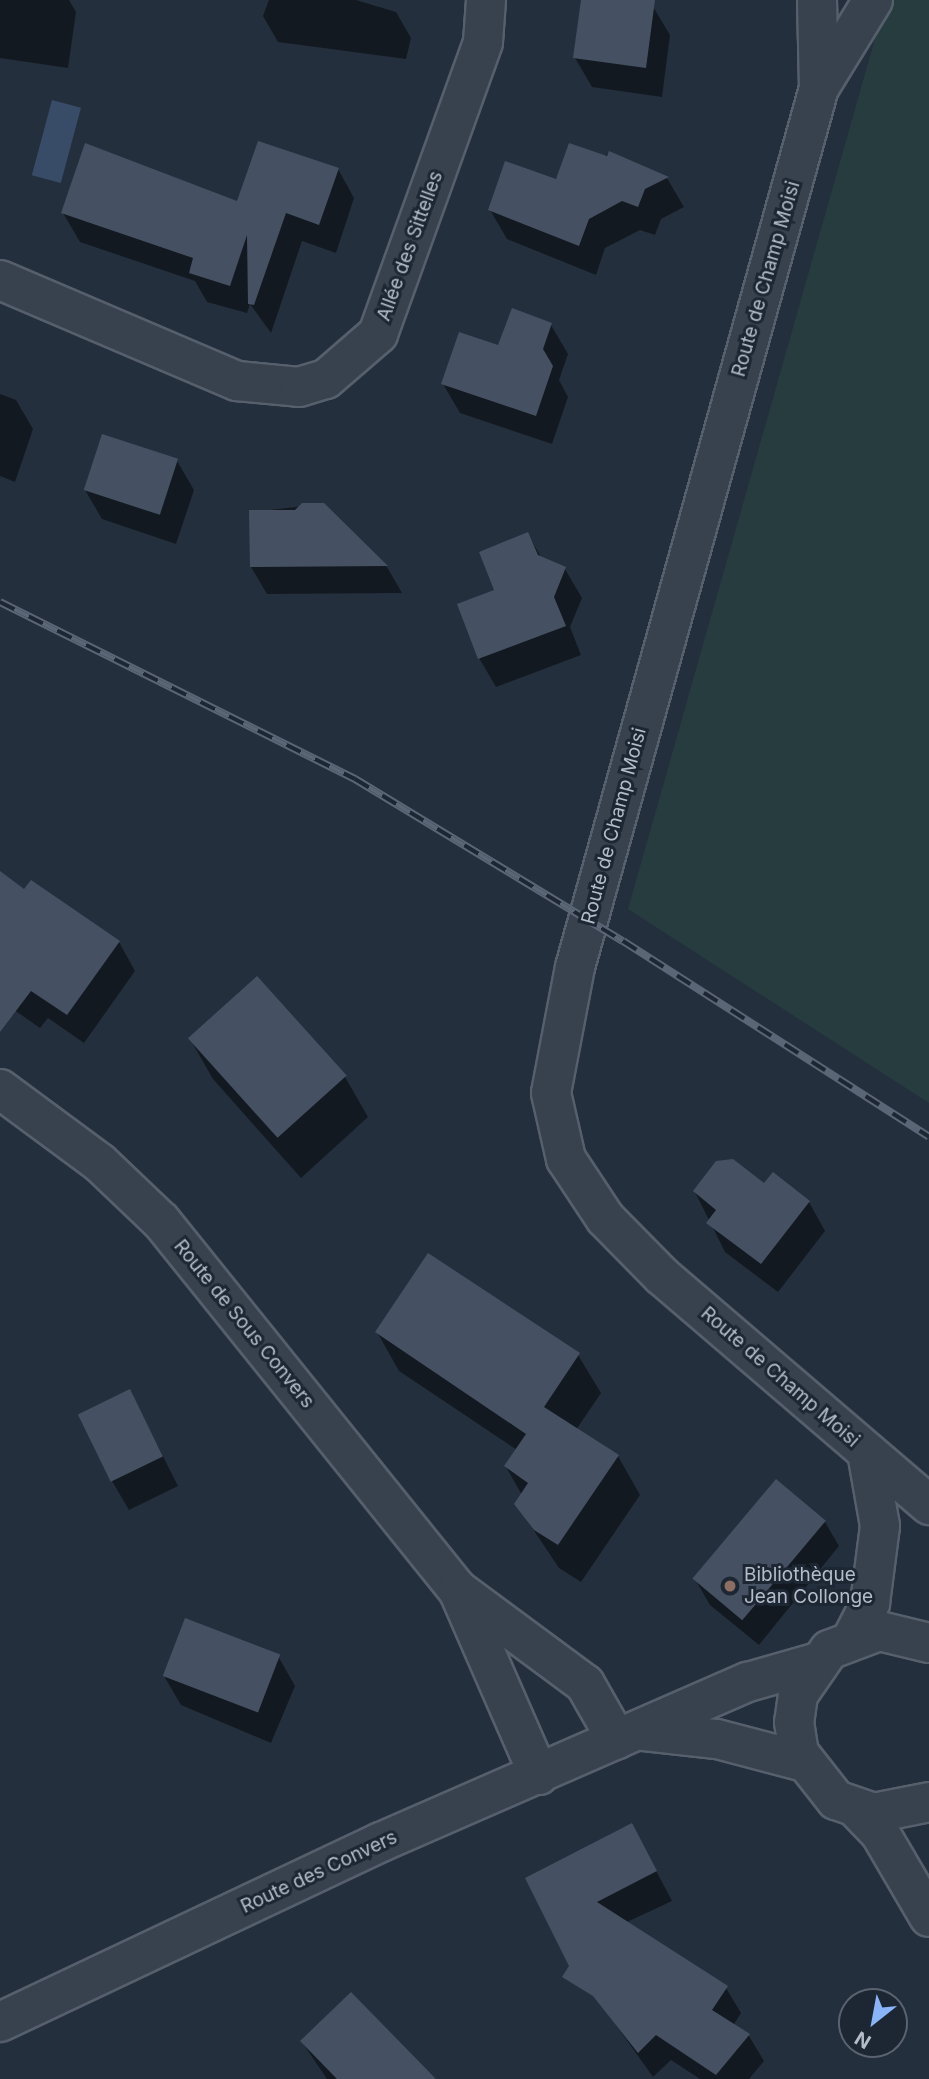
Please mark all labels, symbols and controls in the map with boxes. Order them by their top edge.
street label: Allée des Sittelles [372,168,448,324]
street label: Route de Champ Moisi [727,179,805,379]
street label: Route de Champ Moisi [577,725,651,927]
street label: Route de Sous Convers [169,1235,319,1413]
street label: Route de Champ Moisi [696,1302,864,1452]
place label: Bibliothèque Jean Collonge [744,1564,873,1608]
marker: Bibliothèque Jean Collonge [722,1578,738,1594]
street label: Route des Convers [237,1826,401,1918]
north arrow [838,1988,908,2058]
text: N [851,2026,875,2053]

